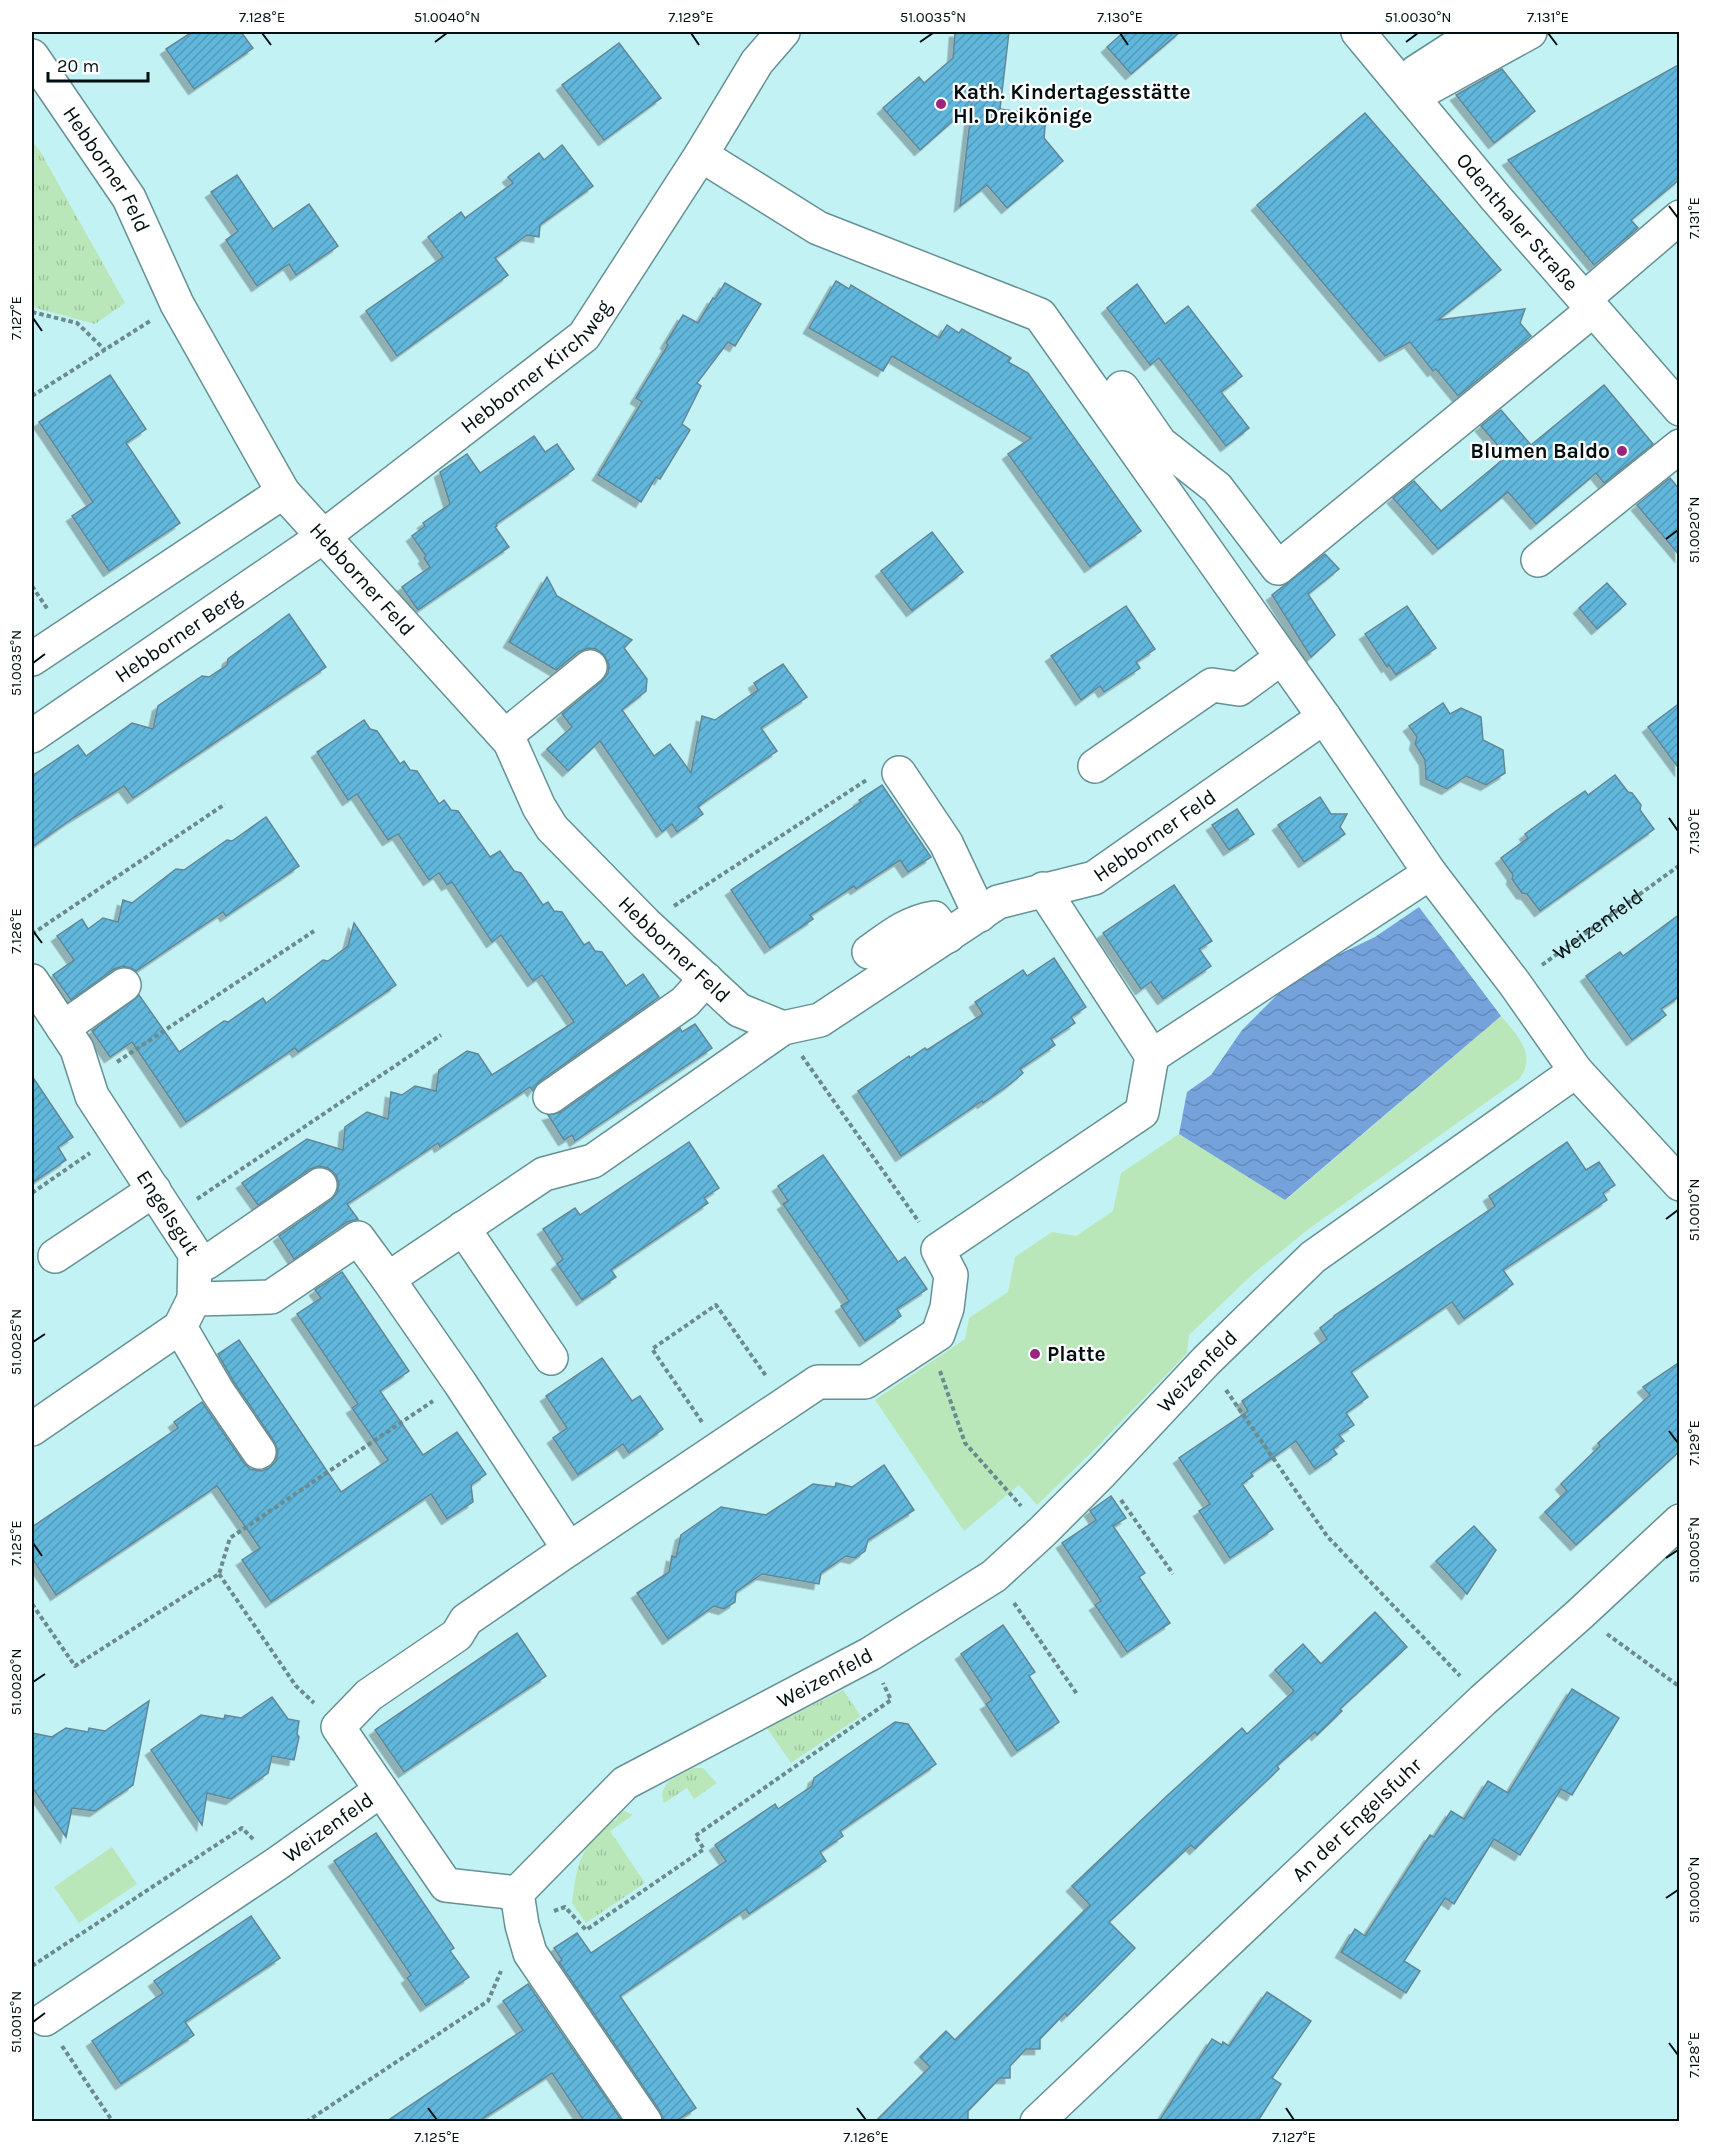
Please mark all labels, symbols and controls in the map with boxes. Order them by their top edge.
text: 7.128°E [239,8,285,26]
text: 51.0040°N [414,8,480,26]
text: 7.129°E [668,8,714,26]
text: 51.0035°N [900,8,966,26]
text: 7.130°E [1097,8,1143,26]
text: 51.0030°N [1384,8,1452,26]
text: 7.131°E [1527,8,1569,26]
scale bar [48,45,148,83]
text: 20 m [57,55,99,77]
place label: Kath. Kindertagesstätte Hl. Dreikönige [953,80,1191,128]
marker: Kath. Kindertagesstätte Hl. Dreikönige [934,97,948,111]
street label: Hebborner Feld [58,102,155,236]
street label: Odenthaler Straße [1451,148,1583,296]
text: 7.131°E [1685,197,1703,239]
street label: Hebborner Kirchweg [456,295,616,438]
text: 7.127°E [7,296,25,340]
place label: Blumen Baldo [1470,439,1610,463]
marker: Blumen Baldo [1615,444,1629,458]
text: 51.0020°N [1685,497,1703,563]
street label: Hebborner Feld [305,518,420,641]
street label: Hebborner Berg [110,584,246,688]
text: 51.0035°N [7,630,25,696]
street label: Hebborner Feld [1089,784,1221,887]
text: 7.130°E [1685,808,1703,854]
street label: Weizenfeld [1548,884,1647,965]
street label: Hebborner Feld [613,891,735,1008]
text: 7.126°E [7,908,25,954]
street label: Engelsgut [132,1166,204,1260]
text: 51.0010°N [1685,1178,1703,1242]
text: 51.0025°N [7,1309,25,1375]
street label: Weizenfeld [1152,1325,1242,1417]
place label: Platte [1047,1342,1106,1366]
marker: Platte [1028,1347,1042,1361]
text: 7.129°E [1685,1420,1703,1466]
text: 51.0005°N [1685,1517,1703,1583]
text: 7.125°E [7,1520,25,1566]
street label: Weizenfeld [773,1643,877,1713]
text: 51.0020°N [7,1649,25,1715]
street label: An der Engelsfuhr [1287,1752,1427,1886]
street label: Weizenfeld [278,1787,378,1868]
text: 51.0000°N [1685,1856,1703,1924]
text: 51.0015°N [7,1991,25,2053]
text: 7.128°E [1685,2032,1703,2078]
text: 7.125°E [414,2128,460,2146]
text: 7.126°E [843,2128,889,2146]
text: 7.127°E [1272,2128,1316,2146]

